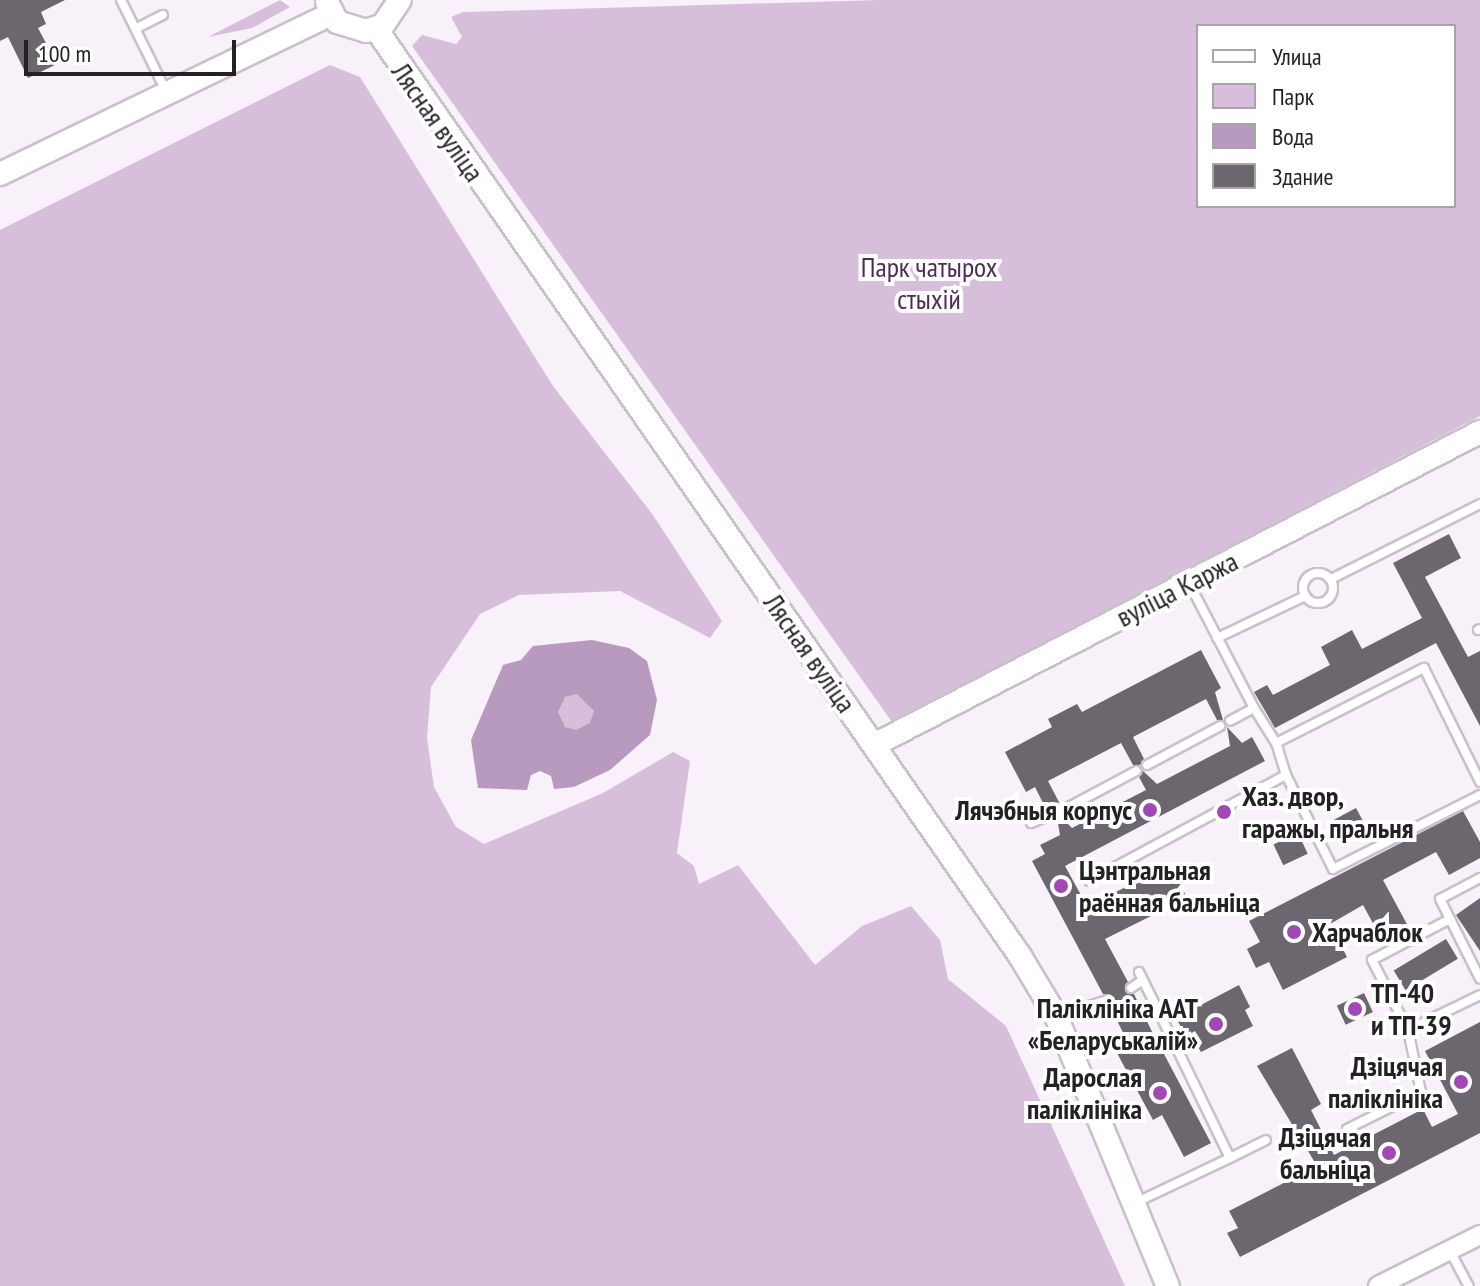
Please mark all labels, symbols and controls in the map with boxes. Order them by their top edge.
scale bar [28,24,240,74]
legend [1196,24,1456,208]
text: 100 m [38,38,91,69]
text: Улица [1272,41,1322,72]
street label: Лясная вуліца [385,56,491,188]
text: Парк [1272,81,1314,112]
text: Вода [1272,121,1314,152]
text: Здание [1272,161,1333,192]
park label: Парк чатырох стыхій [861,250,997,316]
street label: вуліца Каржа [1111,544,1243,634]
street label: Лясная вуліца [757,587,863,719]
place label: Хаз. двор, гаражы, пральня [1242,779,1415,845]
place label: Лячэбныя корпус [955,793,1132,827]
marker: Лячэбныя корпус [1139,799,1161,821]
marker: Хаз. двор, гаражы, пральня [1213,801,1235,823]
place label: Цэнтральная раённая бальніца [1079,853,1260,919]
marker: Цэнтральная раённая бальніца [1050,875,1072,897]
place label: Харчаблок [1312,915,1423,949]
marker: Харчаблок [1283,921,1305,943]
place label: ТП-40 и ТП-39 [1371,976,1452,1042]
place label: Паліклініка ААТ «Беларуськалій» [1028,991,1198,1057]
marker: ТП-40 и ТП-39 [1346,1000,1364,1018]
marker: Паліклініка ААТ «Беларуськалій» [1205,1013,1227,1035]
place label: Дзіцячая паліклініка [1328,1049,1443,1115]
place label: Дарослая паліклініка [1027,1060,1142,1126]
marker: Дзіцячая паліклініка [1450,1071,1472,1093]
marker: Дарослая паліклініка [1149,1082,1171,1104]
place label: Дзіцячая бальніца [1279,1120,1371,1186]
marker: Дзіцячая бальніца [1378,1142,1400,1164]

